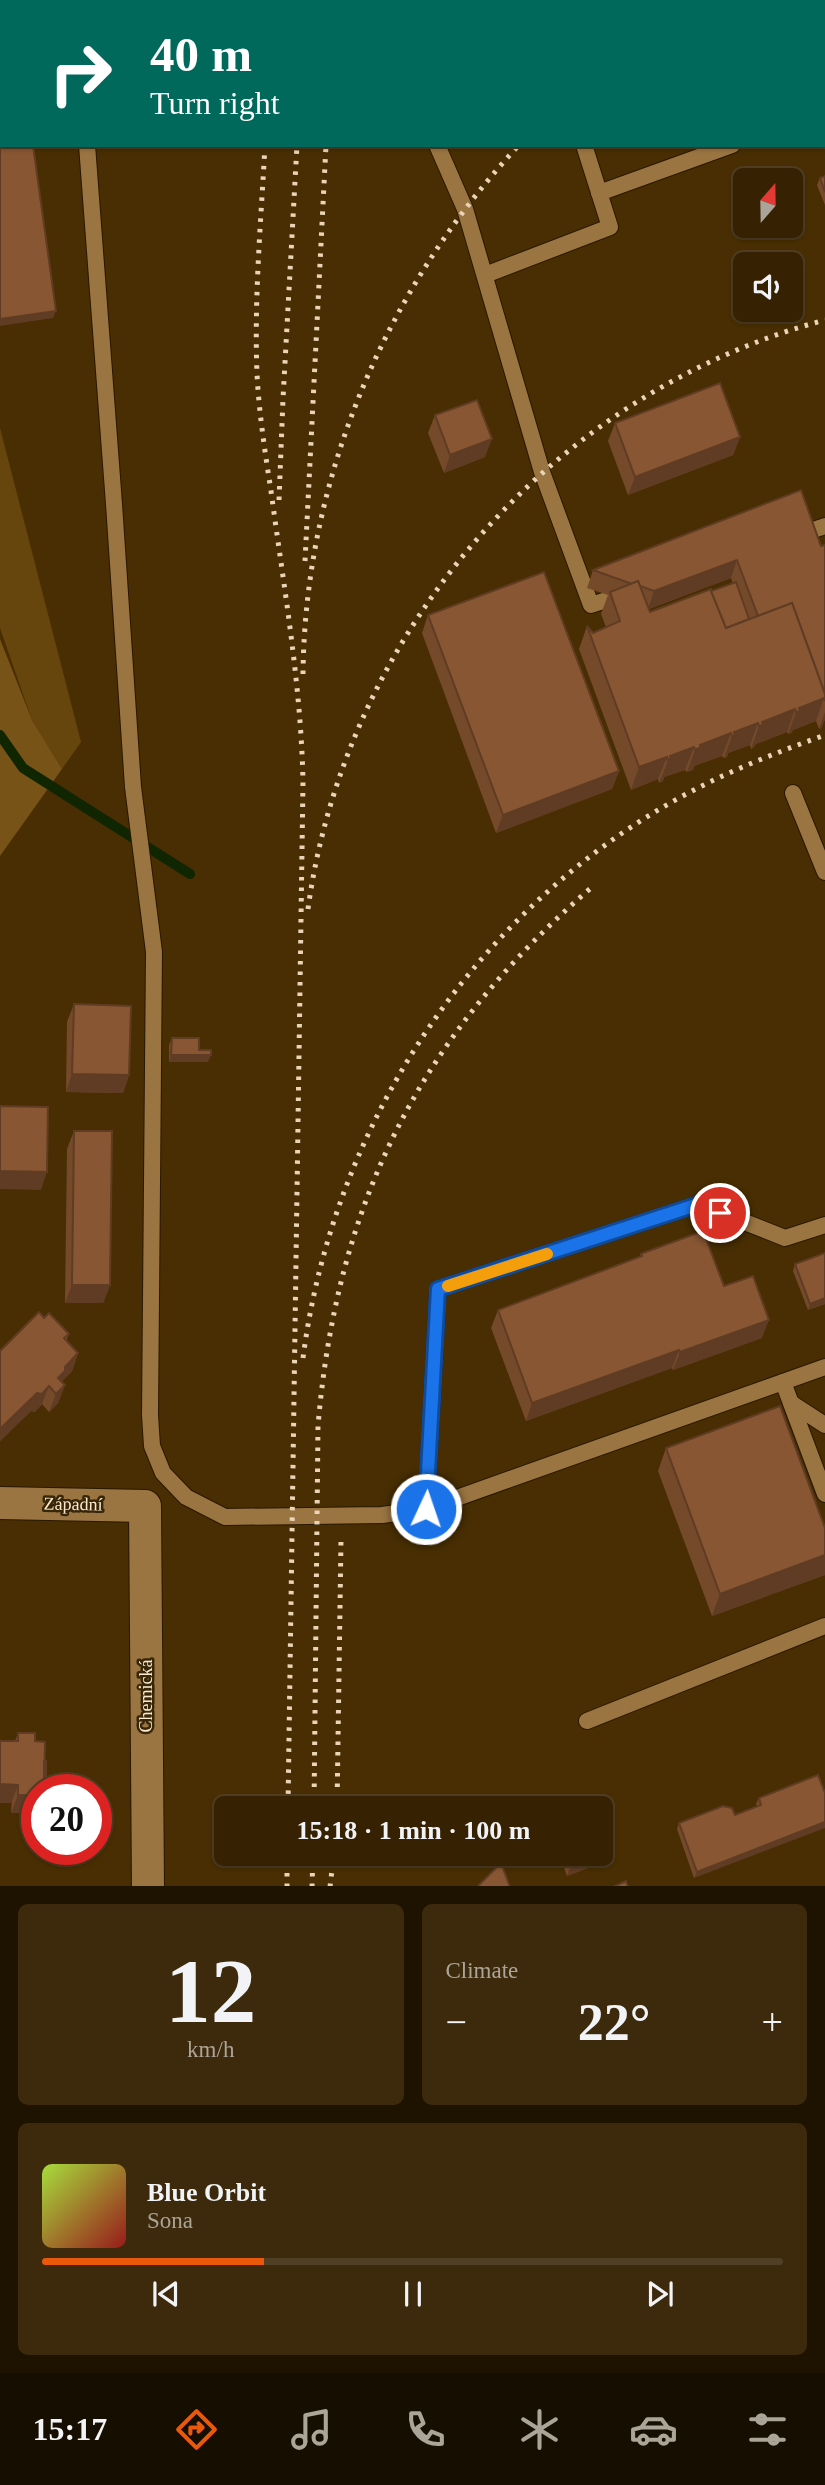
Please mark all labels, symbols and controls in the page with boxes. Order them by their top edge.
text: 40 m [150,27,252,82]
icon: right [35,28,126,119]
text: Turn right [150,85,280,121]
north arrow [733,168,803,238]
map controls [733,168,803,322]
button: sound [733,252,803,322]
pin [690,1183,750,1243]
icon: arrive [701,1194,739,1232]
position arrow [389,1472,463,1546]
street label: Západní [43,1493,103,1515]
street label: Chemická [136,1660,156,1732]
speed limit sign: 20 [21,1774,112,1865]
text: 15:18 · 1 min · 100 m [297,1816,531,1845]
text: 12 [165,1941,256,2042]
text: Climate [446,1958,518,1983]
text: 22° [578,1994,651,2051]
text: − [446,2001,467,2043]
text: + [762,2001,783,2043]
text: km/h [187,2037,234,2062]
text: Blue Orbit [147,2178,266,2207]
text: Sona [147,2208,193,2233]
icon: previous [147,2275,185,2313]
icon: pause [394,2275,432,2313]
icon: next [641,2275,679,2313]
icon: directions [172,2405,221,2454]
icon: music [287,2405,336,2454]
icon: phone [401,2405,450,2454]
icon: climate [515,2405,564,2454]
icon: car [629,2405,678,2454]
icon: filters [743,2405,792,2454]
text: 15:17 [33,2411,107,2447]

